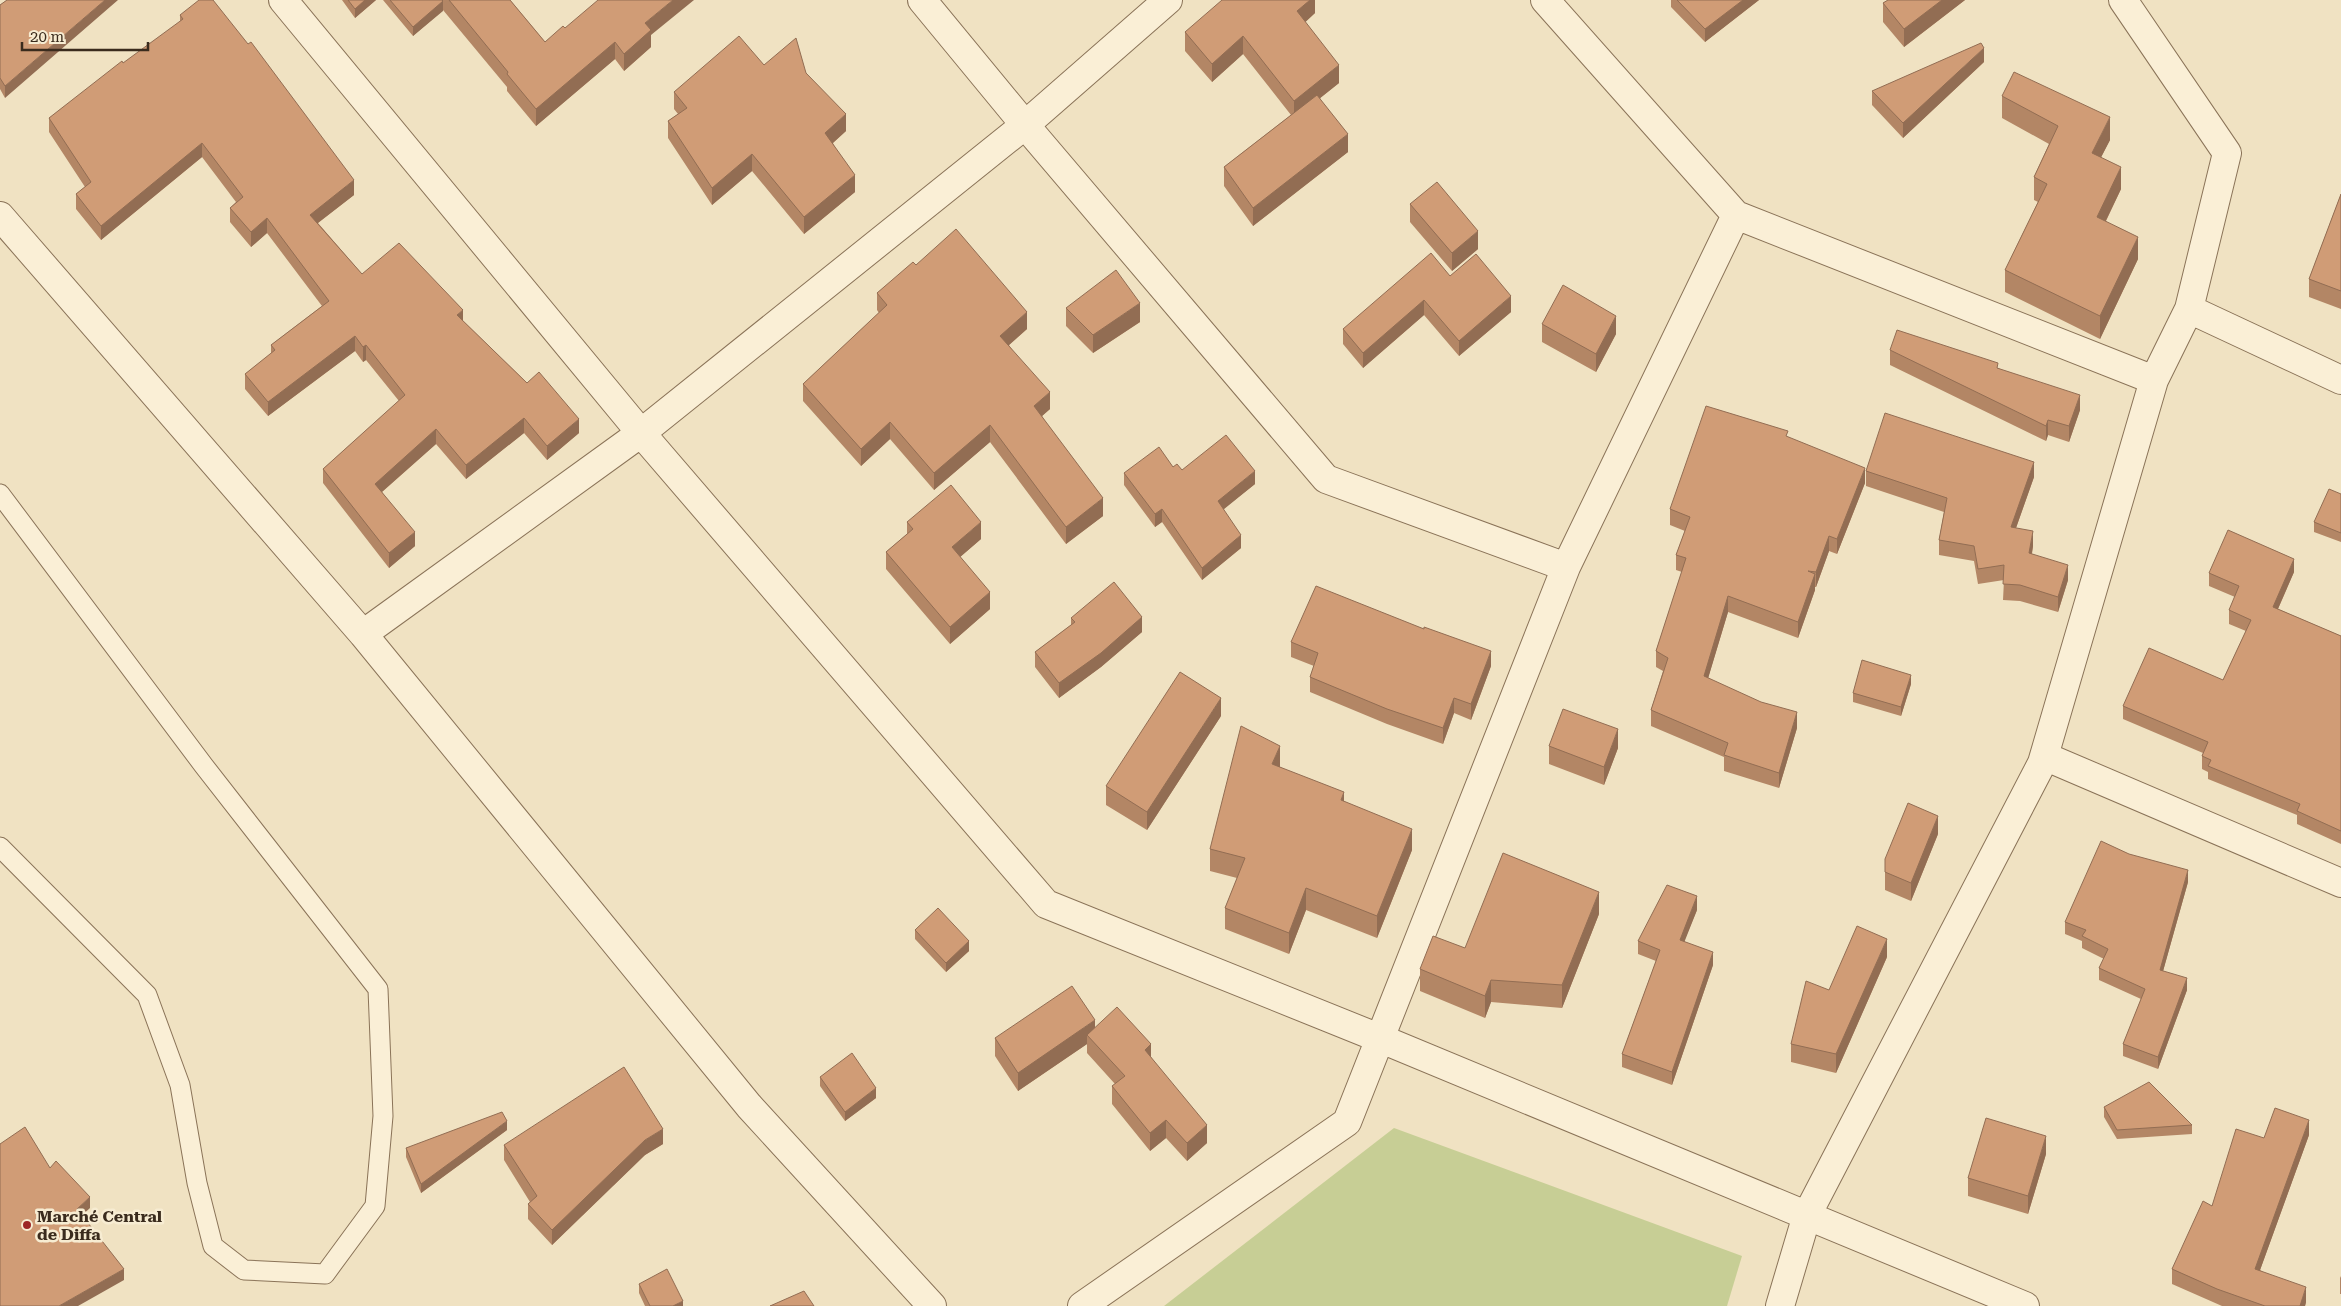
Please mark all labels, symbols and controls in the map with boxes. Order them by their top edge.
scale bar [22,20,149,52]
text: 20 m [30,28,65,46]
place label: Marché Central de Diffa [37,1207,163,1244]
marker: Marché Central de Diffa [21,1219,33,1231]

